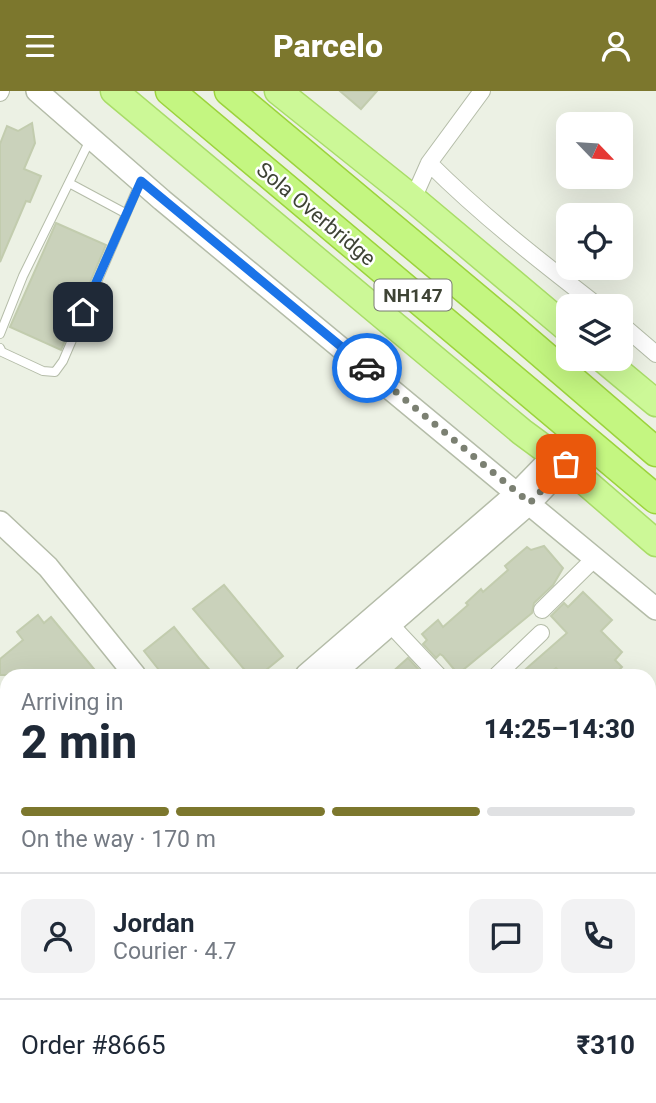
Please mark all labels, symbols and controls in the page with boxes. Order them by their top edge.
icon: menu [21,27,59,65]
text: Parcelo [273,27,383,65]
icon: person [597,27,635,65]
north arrow [556,112,634,189]
map controls [556,112,633,371]
street label: Sola Overbridge [252,157,380,271]
button: locate [556,203,633,280]
road number: NH147 [374,279,452,311]
pin [53,282,113,342]
icon: home [64,293,102,331]
button: layers [556,294,633,371]
courier [332,333,402,403]
icon: car [348,349,386,387]
pin [536,434,596,494]
icon: bag [547,445,585,483]
text: Arriving in [21,689,124,716]
text: 14:25–14:30 [484,714,635,744]
text: 2 min [21,715,137,769]
text: On the way · 170 m [21,826,216,853]
button: person [21,899,95,973]
button: chat [469,899,543,973]
button: phone [561,899,635,973]
text: Jordan [113,908,195,938]
text: Courier · 4.7 [113,938,236,965]
text: Order #8665 [21,1030,166,1060]
text: ₹310 [577,1030,635,1060]

